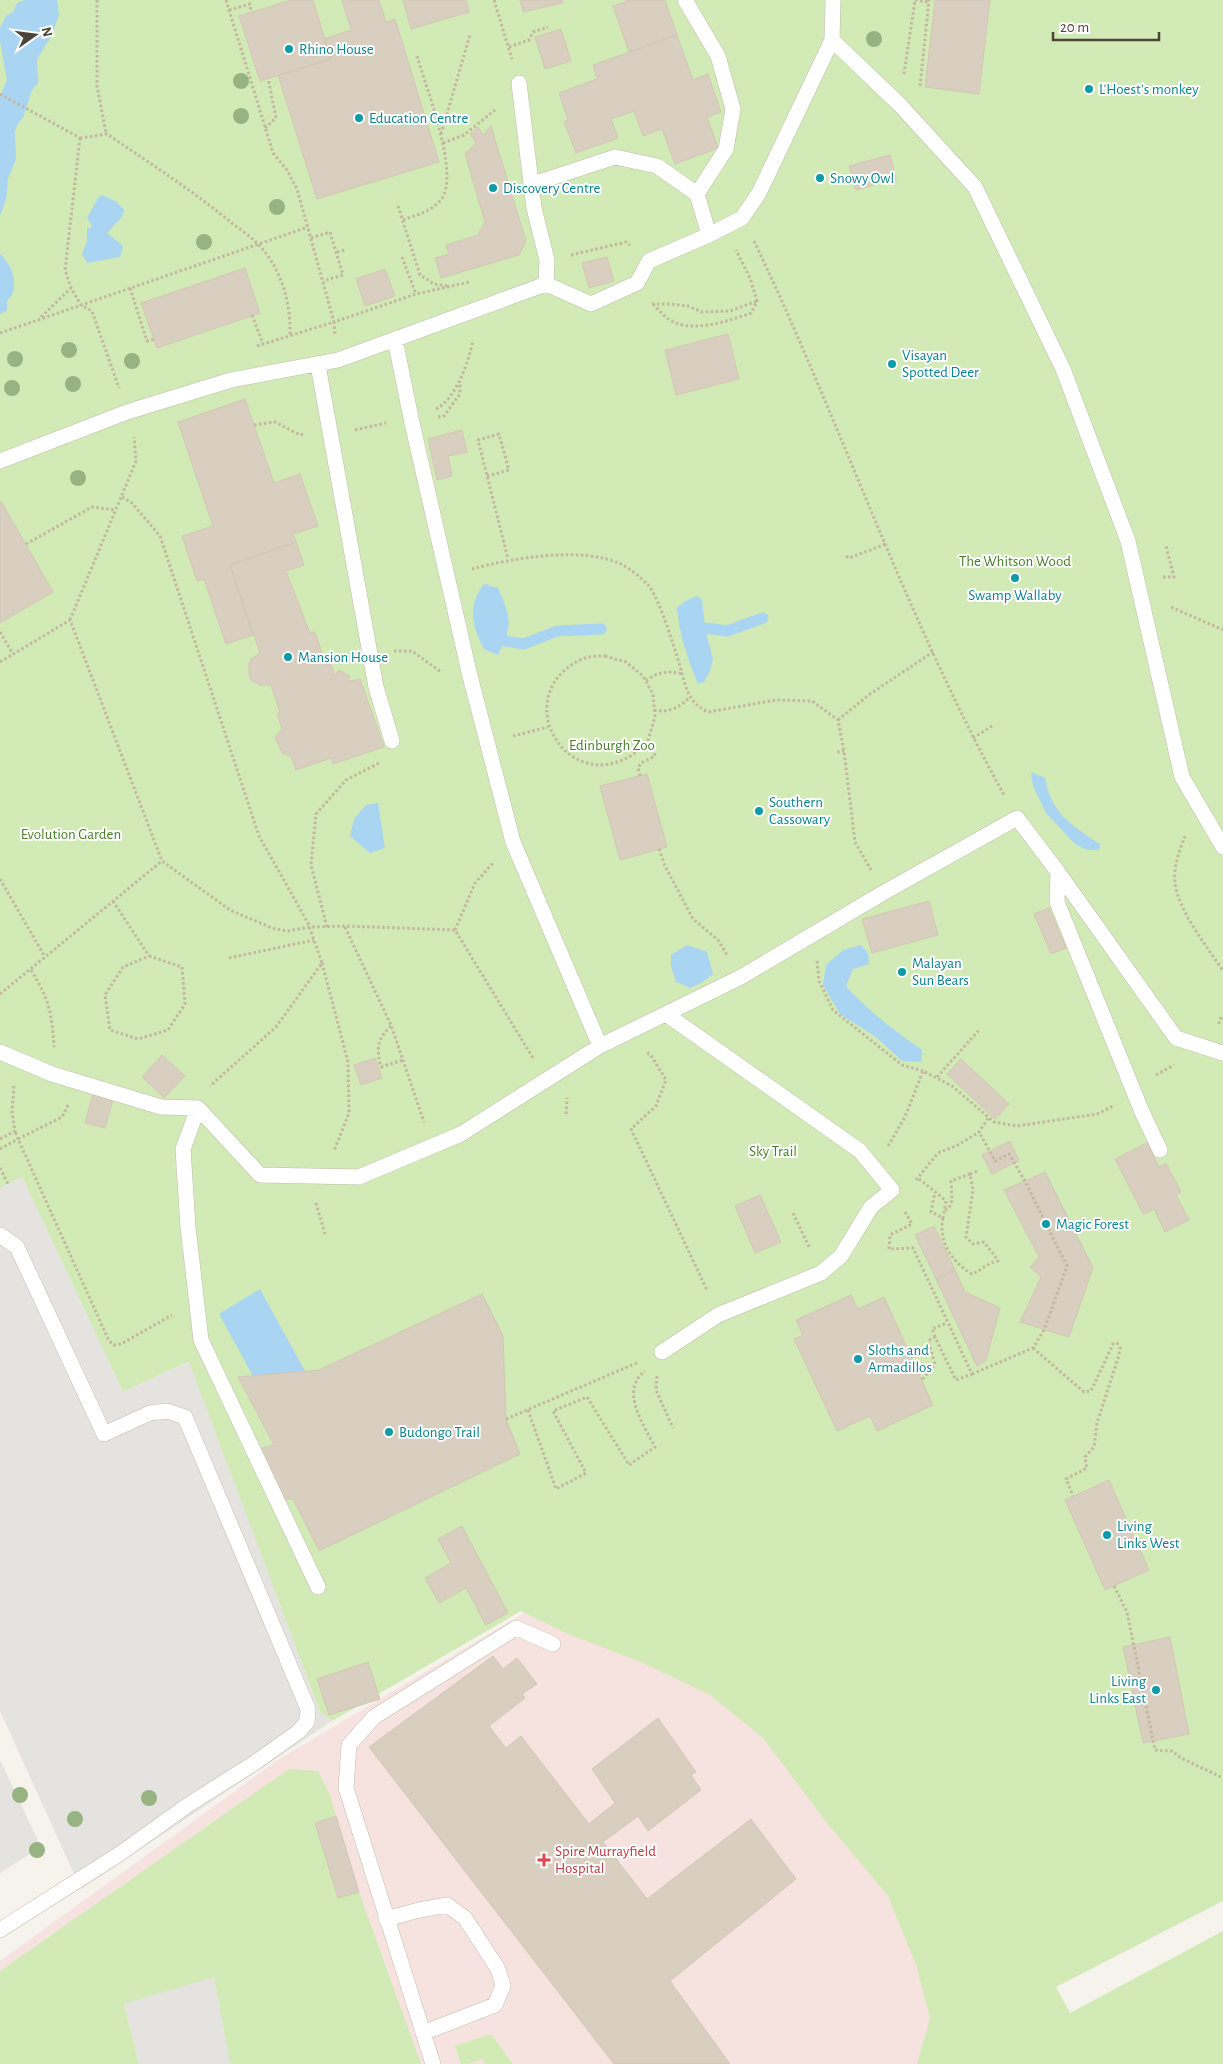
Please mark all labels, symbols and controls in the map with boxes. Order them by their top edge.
north arrow [10,10,60,60]
scale bar [1053,10,1159,42]
text: 20 m [1060,20,1089,35]
text: N [39,26,55,39]
place label: Rhino House [299,42,374,57]
marker: Rhino House [283,43,295,55]
place label: L'Hoest's monkey [1099,82,1199,97]
marker: L'Hoest's monkey [1083,83,1095,95]
place label: Education Centre [369,111,468,126]
marker: Education Centre [353,112,365,124]
place label: Snowy Owl [830,171,894,186]
marker: Snowy Owl [814,172,826,184]
place label: Discovery Centre [503,181,601,196]
marker: Discovery Centre [487,182,499,194]
place label: Visayan Spotted Deer [902,348,979,380]
marker: Visayan Spotted Deer [886,358,898,370]
park label: The Whitson Wood [959,554,1071,569]
marker: Swamp Wallaby [1009,572,1021,584]
place label: Swamp Wallaby [968,588,1062,603]
place label: Mansion House [298,650,388,665]
marker: Mansion House [282,651,294,663]
park label: Edinburgh Zoo [569,738,655,753]
place label: Southern Cassowary [769,795,831,827]
marker: Southern Cassowary [753,805,765,817]
park label: Evolution Garden [21,827,121,842]
place label: Malayan Sun Bears [912,956,969,988]
marker: Malayan Sun Bears [896,966,908,978]
park label: Sky Trail [749,1144,797,1159]
place label: Magic Forest [1056,1217,1129,1232]
marker: Magic Forest [1040,1218,1052,1230]
place label: Sloths and Armadillos [868,1343,932,1375]
marker: Sloths and Armadillos [852,1353,864,1365]
place label: Budongo Trail [399,1425,480,1440]
marker: Budongo Trail [383,1426,395,1438]
place label: Living Links West [1117,1519,1180,1551]
marker: Living Links West [1101,1529,1113,1541]
place label: Living Links East [1089,1674,1147,1706]
marker: Living Links East [1150,1684,1162,1696]
place label: Spire Murrayfield Hospital [555,1844,656,1876]
marker: Spire Murrayfield Hospital [537,1853,551,1867]

